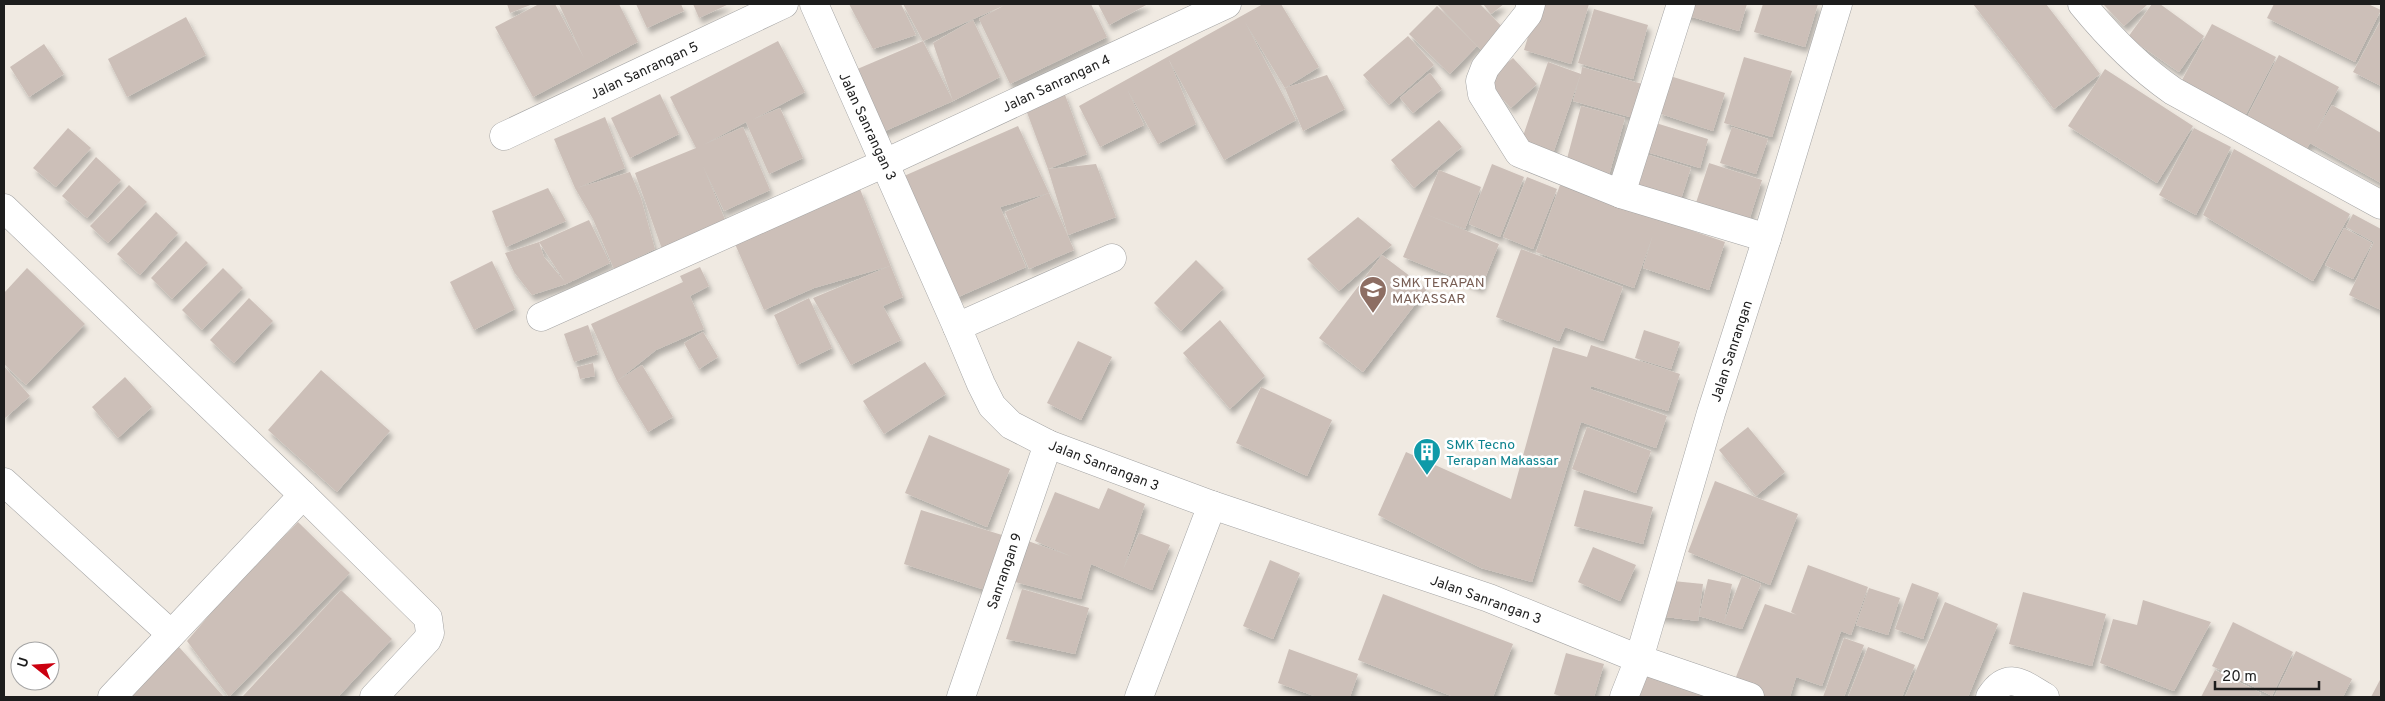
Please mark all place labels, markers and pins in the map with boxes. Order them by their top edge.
school or university icon: SMK TERAPAN MAKASSAR [1358,275,1388,314]
place label: SMK TERAPAN MAKASSAR [1392,275,1485,308]
building icon: SMK Tecno Terapan Makassar [1412,437,1442,476]
place label: SMK Tecno Terapan Makassar [1446,437,1559,470]

